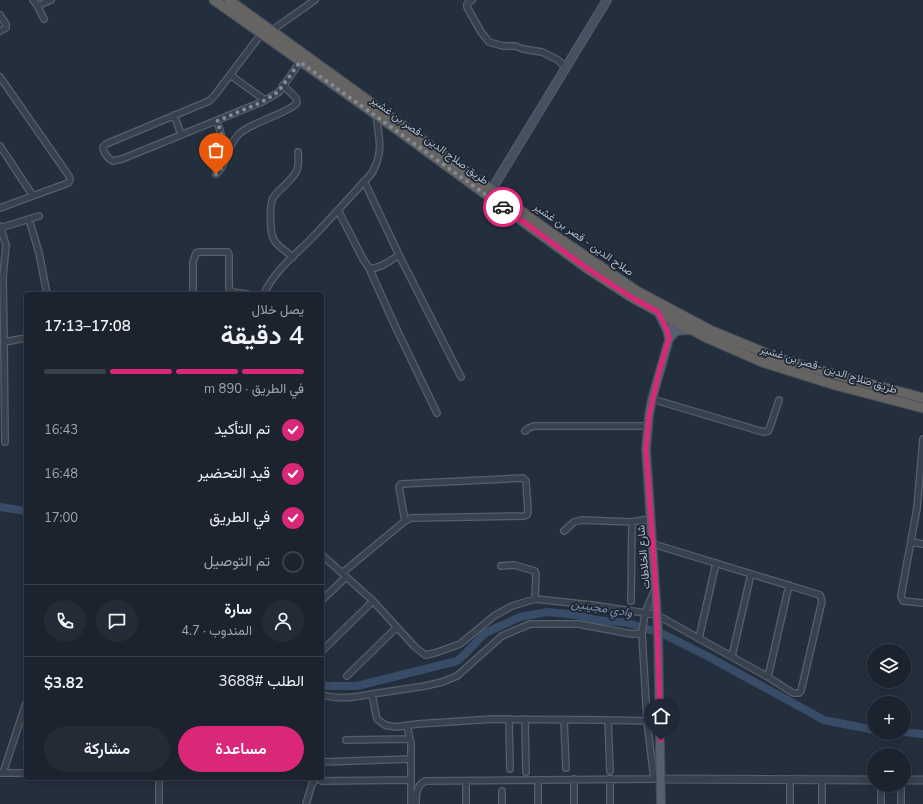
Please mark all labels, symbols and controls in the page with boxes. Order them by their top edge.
street label: طريق صلاح الدين -قصر بن غشير [367,92,492,188]
pin [199,133,233,174]
icon: bag [205,139,227,161]
courier [483,187,523,227]
icon: car [492,196,514,218]
street label: صلاح الدين - قصر بن غشير [530,199,637,280]
text: يصل خلال [252,301,304,319]
text: 17:08–17:13 [44,316,131,336]
text: 4 دقيقة [221,318,304,353]
street label: طريق صلاح الدين -قصر بن غشير [758,341,899,397]
text: في الطريق · 890 m [204,380,304,398]
text: تم التأكيد [214,419,270,439]
icon: check [282,419,304,441]
text: 16:43 [44,421,78,439]
text: قيد التحضير [198,463,270,483]
icon: check [282,463,304,485]
text: 16:48 [44,465,78,483]
text: في الطريق [210,507,270,527]
icon: check [282,507,304,529]
text: 17:00 [44,509,78,527]
street label: شارع الخلاطات [633,524,654,590]
text: تم التوصيل [204,551,270,571]
water label: وادي مجينين [570,595,634,623]
text: سارة [224,599,252,619]
button: phone [44,600,86,642]
button: chat [96,600,138,642]
button: person [262,600,304,642]
text: المندوب · 4.7 [181,622,252,640]
map controls [867,644,911,792]
button: layers [867,644,911,688]
text: الطلب #3688 [219,671,304,691]
text: $3.82 [44,673,84,693]
button: + [867,696,911,740]
pin [644,699,678,740]
icon: home [650,705,672,727]
button: مشاركة [44,726,170,772]
button: مساعدة [178,726,304,772]
button: − [867,748,911,792]

